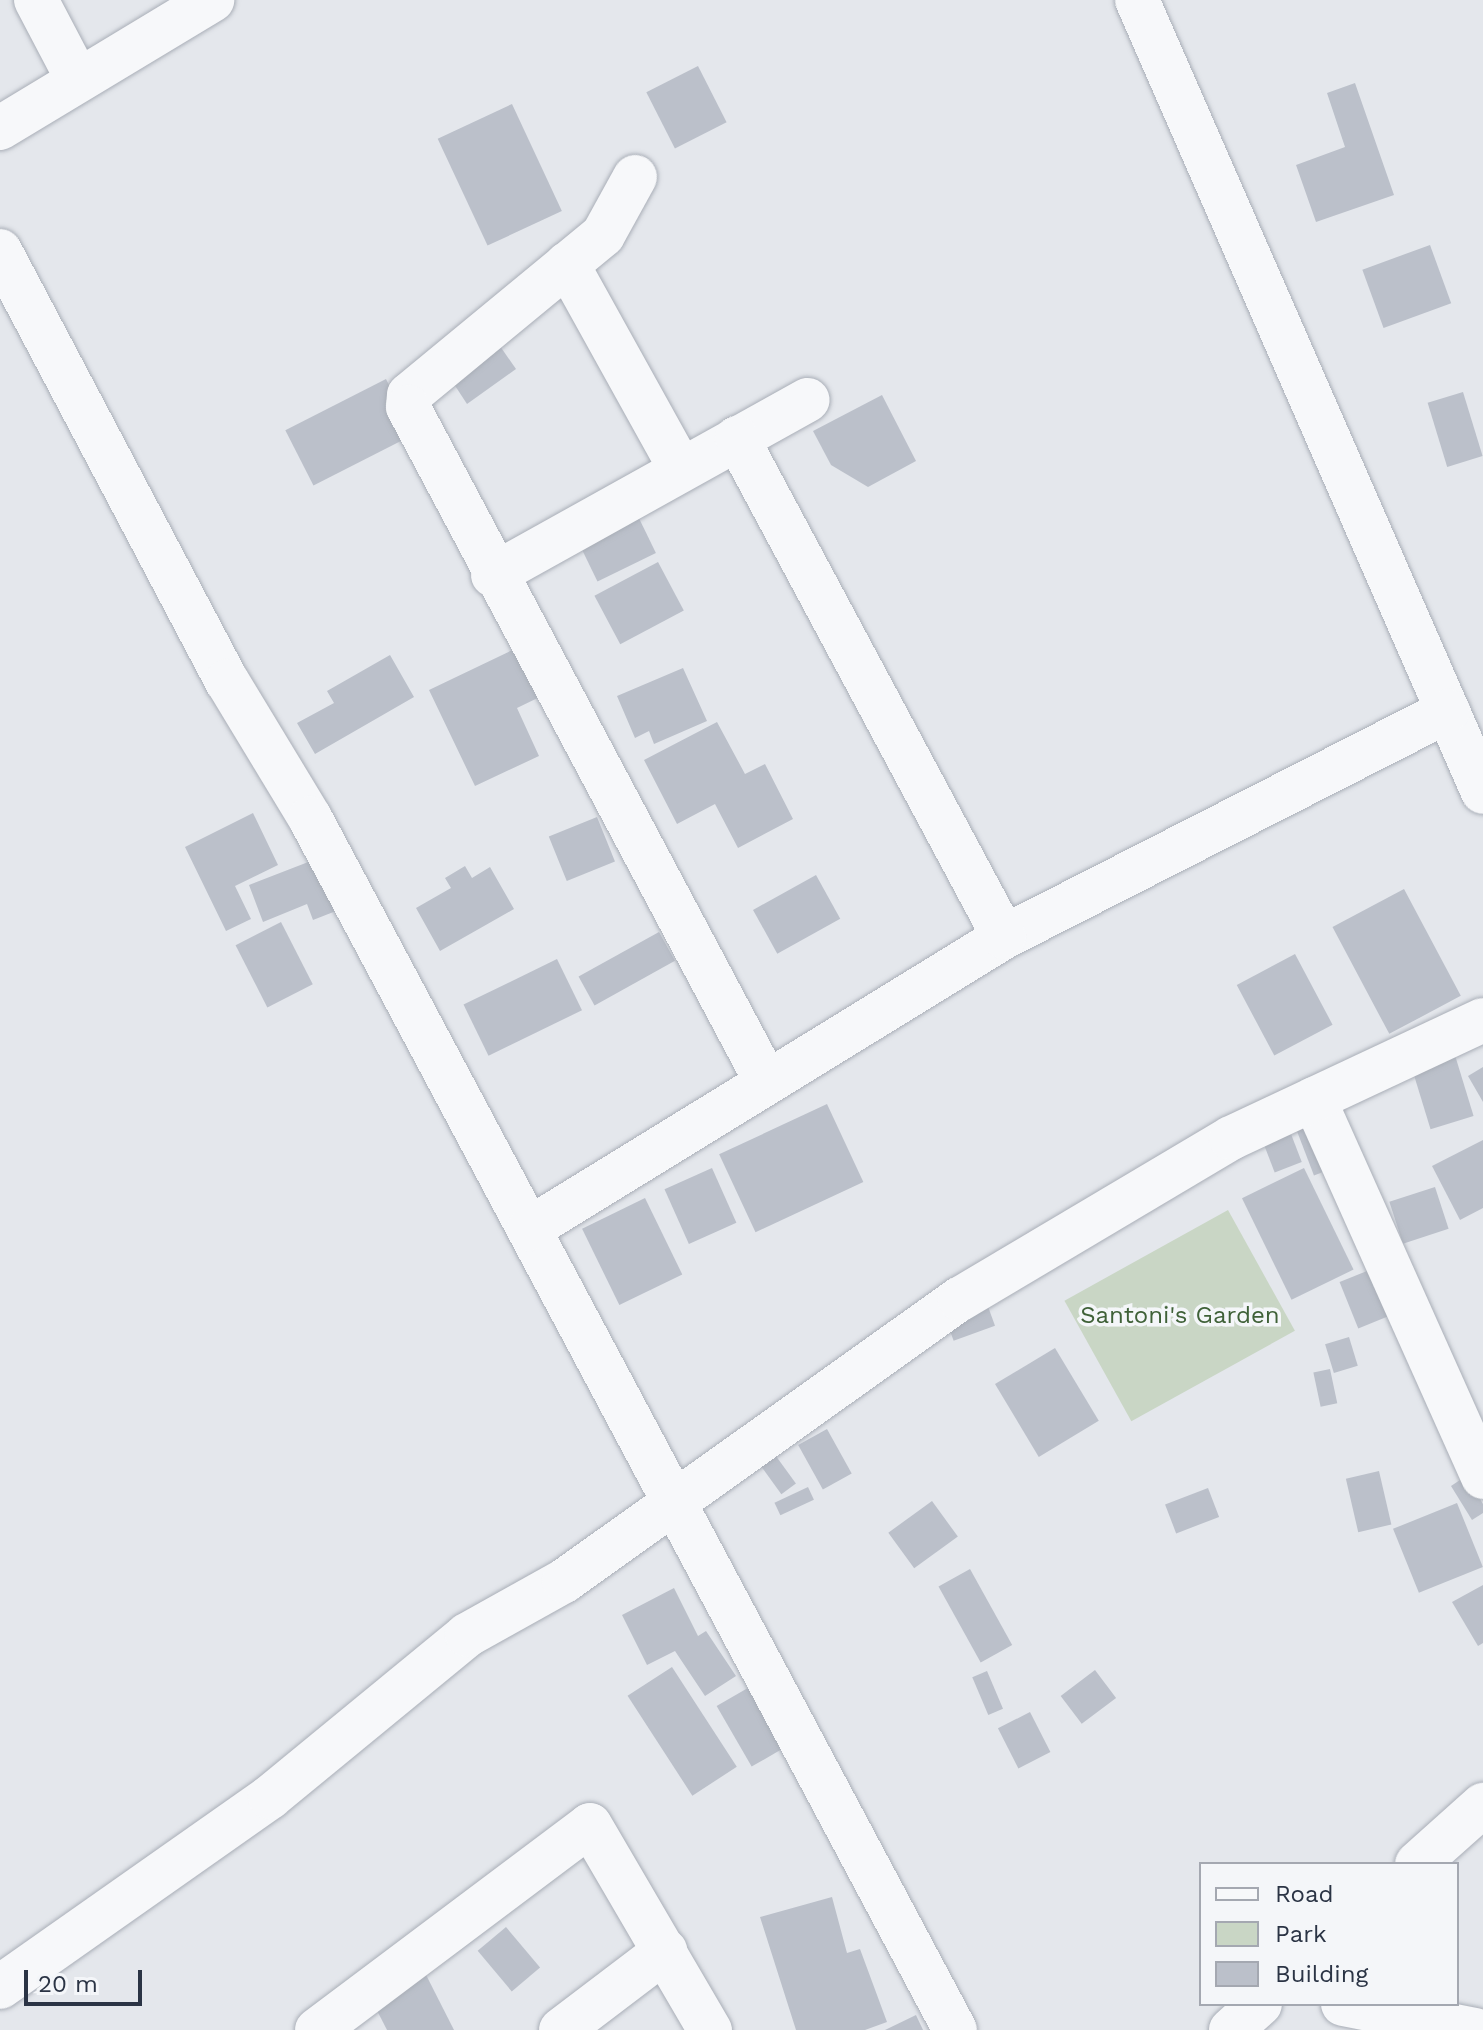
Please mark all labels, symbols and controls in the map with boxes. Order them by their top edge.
park label: Santoni's Garden [1080,1302,1280,1330]
legend [1199,1862,1459,2006]
text: Road [1275,1880,1334,1908]
text: Park [1275,1920,1327,1948]
scale bar [28,1954,146,2004]
text: Building [1275,1960,1368,1988]
text: 20 m [38,1970,98,1998]

